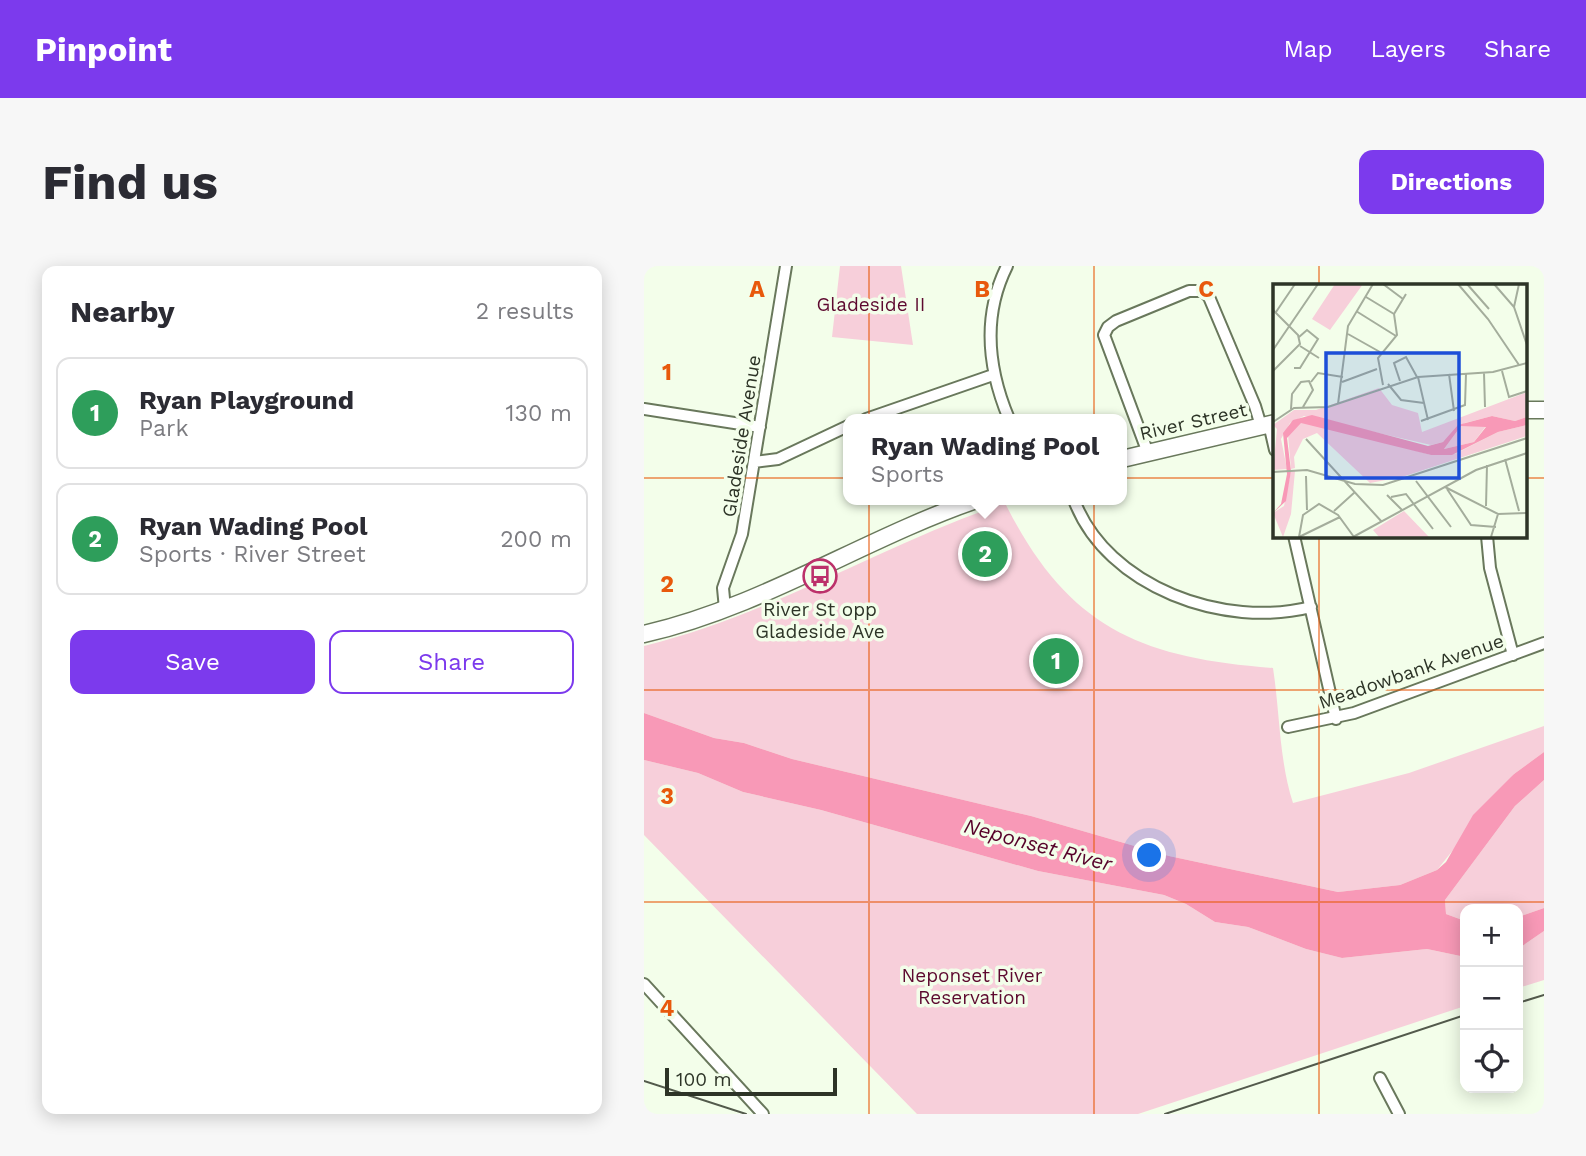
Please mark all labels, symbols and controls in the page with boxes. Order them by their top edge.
text: Pinpoint [35,30,172,69]
text: Map [1284,35,1332,63]
text: Layers [1370,35,1446,63]
text: Share [1484,35,1551,63]
button: Directions [1359,150,1544,214]
text: Find us [42,153,218,211]
text: A [749,276,765,303]
text: B [974,276,990,303]
text: C [1198,276,1214,303]
inset map [1273,284,1527,537]
park label: Gladeside II [817,293,925,316]
text: Nearby [70,294,175,329]
text: 2 results [476,298,574,325]
street label: Gladeside Avenue [717,353,766,519]
text: 1 [662,359,672,386]
text: Ryan Playground [139,385,354,415]
street label: River Street [1137,398,1249,445]
text: 1 [90,400,100,427]
text: 130 m [506,400,572,427]
popup [843,414,1127,505]
text: Park [139,415,188,442]
text: Ryan Wading Pool [871,431,1099,461]
text: Sports [871,461,944,488]
text: Ryan Wading Pool [139,511,368,541]
text: 2 [88,526,102,553]
text: 200 m [500,526,572,553]
pin: 2 [962,528,1008,580]
text: Sports · River Street [139,541,366,568]
bus stop icon: River St opp Gladeside Ave [801,557,839,595]
text: 2 [660,571,674,598]
place label: River St opp Gladeside Ave [755,598,885,643]
street label: Meadowbank Avenue [1316,629,1507,714]
button: Save [70,630,315,694]
button: Share [329,630,574,694]
pin: 1 [1033,635,1079,687]
text: 3 [660,783,674,810]
water label: Neponset River [961,813,1116,876]
your location [1132,838,1166,872]
map controls [1460,904,1523,1093]
button: + [1460,904,1523,967]
park label: Neponset River Reservation [901,964,1043,1009]
button: − [1460,967,1523,1030]
text: 4 [660,995,675,1022]
button: locate [1460,1030,1523,1093]
scale bar [665,1065,836,1097]
text: 100 m [676,1068,732,1091]

